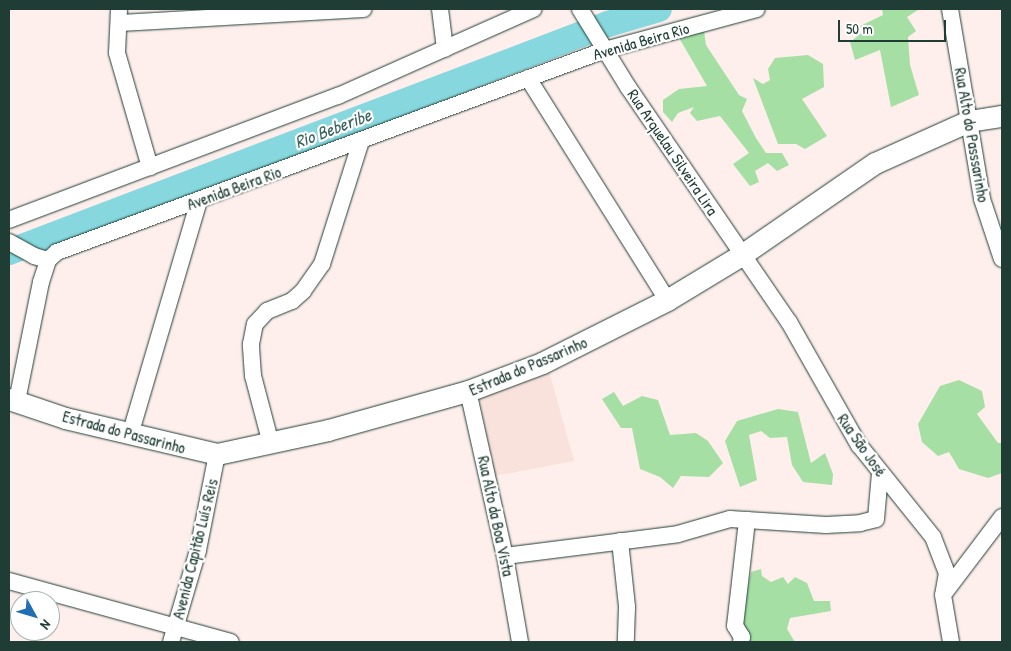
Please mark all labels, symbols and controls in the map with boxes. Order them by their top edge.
scale bar [841,10,948,42]
street label: Avenida Beira Rio [591,18,691,64]
text: 50 m [846,18,873,39]
street label: Rua Alto do Passsarinho [951,66,993,204]
street label: Rua Arquelau Silveira Lira [624,85,722,219]
water label: Rio Beberibe [292,105,374,153]
street label: Avenida Beira Rio [184,162,284,214]
street label: Estrada do Passarinho [466,332,590,400]
street label: Estrada do Passarinho [60,406,188,458]
street label: Rua São José [833,410,891,480]
street label: Rua Alto da Boa Vista [474,454,518,578]
street label: Avenida Capitão Luís Reis [168,477,222,621]
north arrow [10,591,60,641]
text: N [37,616,56,634]

